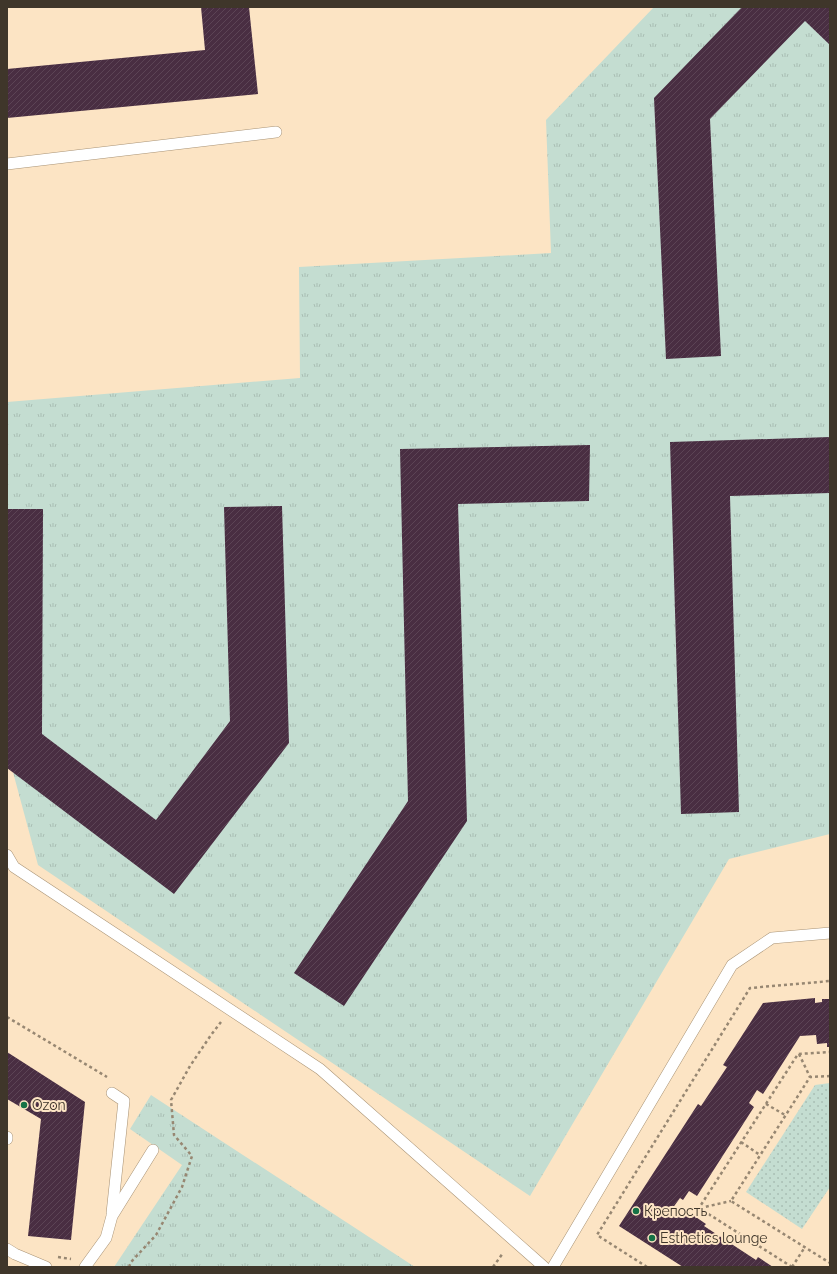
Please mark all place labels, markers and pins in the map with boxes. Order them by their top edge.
place label: Ozon [32,1097,66,1113]
marker: Ozon [19,1100,29,1110]
place label: Крепость [644,1203,707,1219]
marker: Крепость [631,1206,641,1216]
place label: Esthetics lounge [660,1230,768,1246]
marker: Esthetics lounge [647,1233,657,1243]

